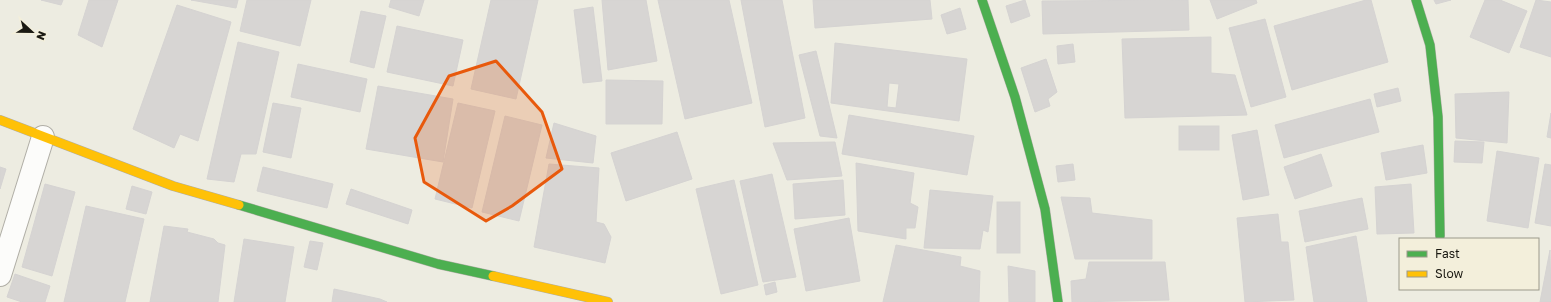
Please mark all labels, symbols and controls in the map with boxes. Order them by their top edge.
north arrow [12,12,52,52]
text: N [34,30,49,42]
legend [1399,238,1539,290]
text: Fast [1435,246,1460,261]
text: Slow [1435,266,1463,281]

